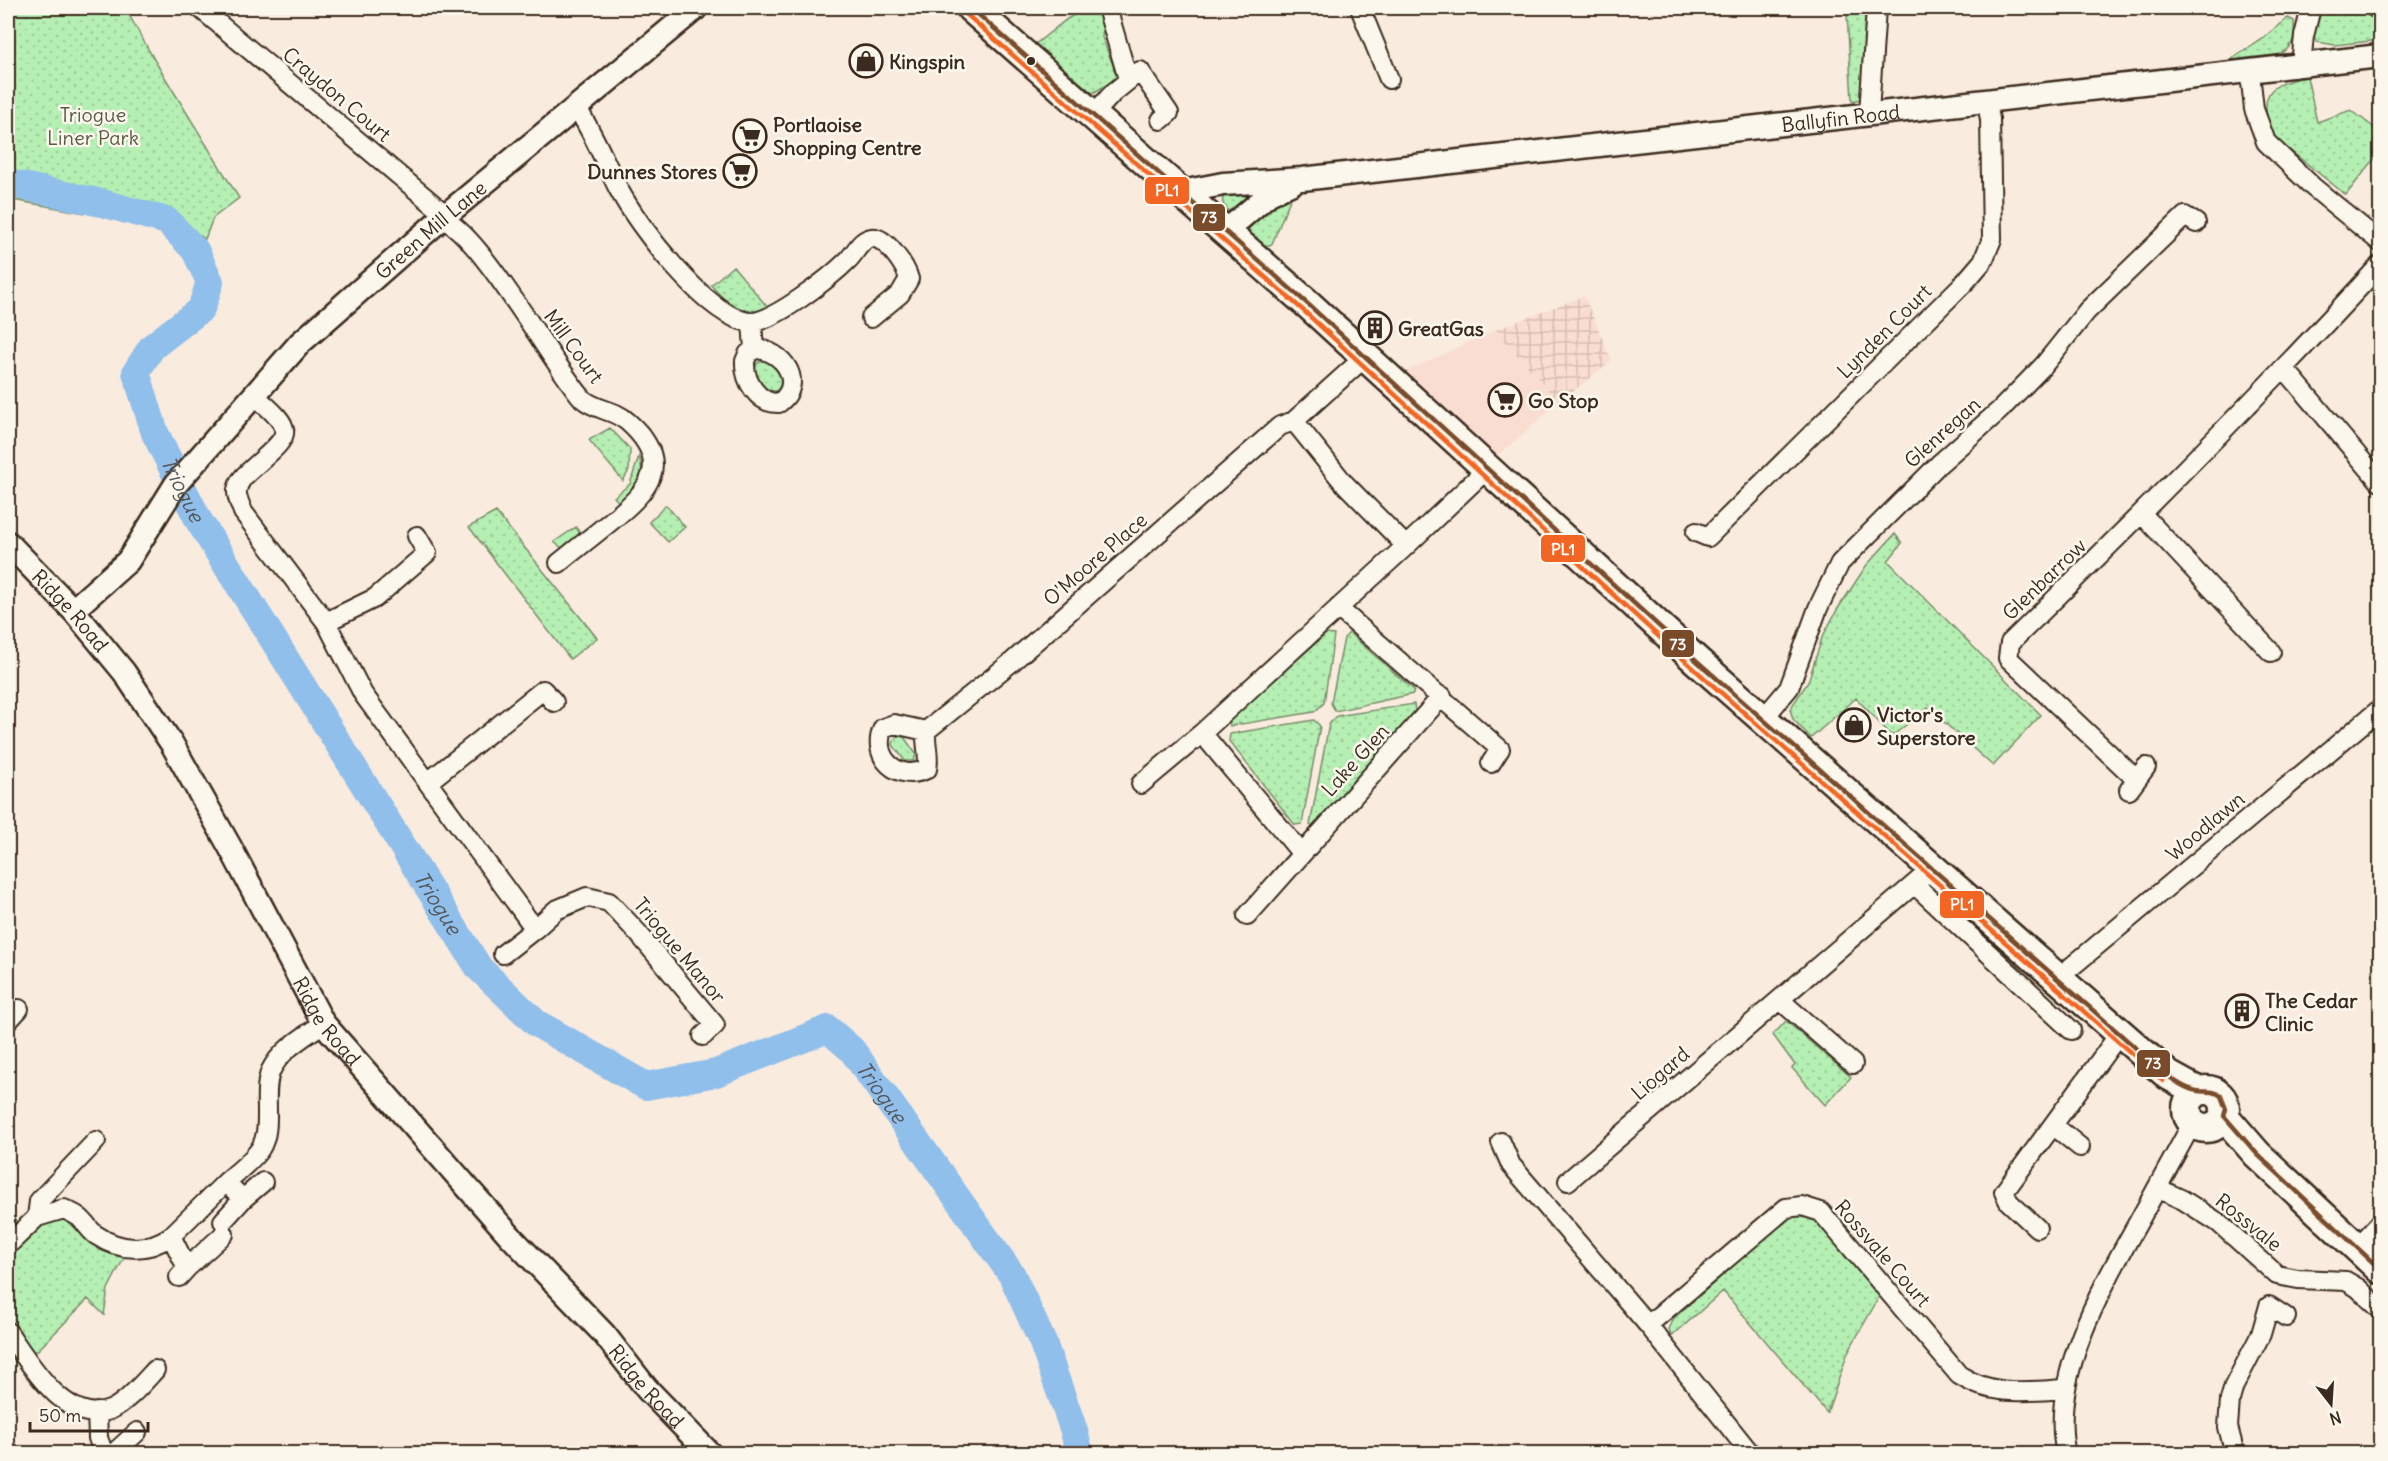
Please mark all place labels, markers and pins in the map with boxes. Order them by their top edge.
shop icon: Kingspin [848,43,884,79]
place label: Kingspin [889,49,966,74]
unlabelled marker [1025,55,1037,67]
place label: Portlaoise Shopping Centre [773,112,922,160]
supermarket icon: Portlaoise Shopping Centre [732,118,768,154]
supermarket icon: Dunnes Stores [722,153,758,189]
place label: Dunnes Stores [587,159,717,184]
building icon: GreatGas [1357,310,1393,346]
place label: GreatGas [1398,316,1484,341]
supermarket icon: Go Stop [1487,382,1523,418]
place label: Go Stop [1528,388,1599,413]
place label: Victor's Superstore [1877,702,1976,750]
shop icon: Victor's Superstore [1836,707,1872,743]
place label: The Cedar Clinic [2265,988,2358,1036]
building icon: The Cedar Clinic [2224,993,2260,1029]

